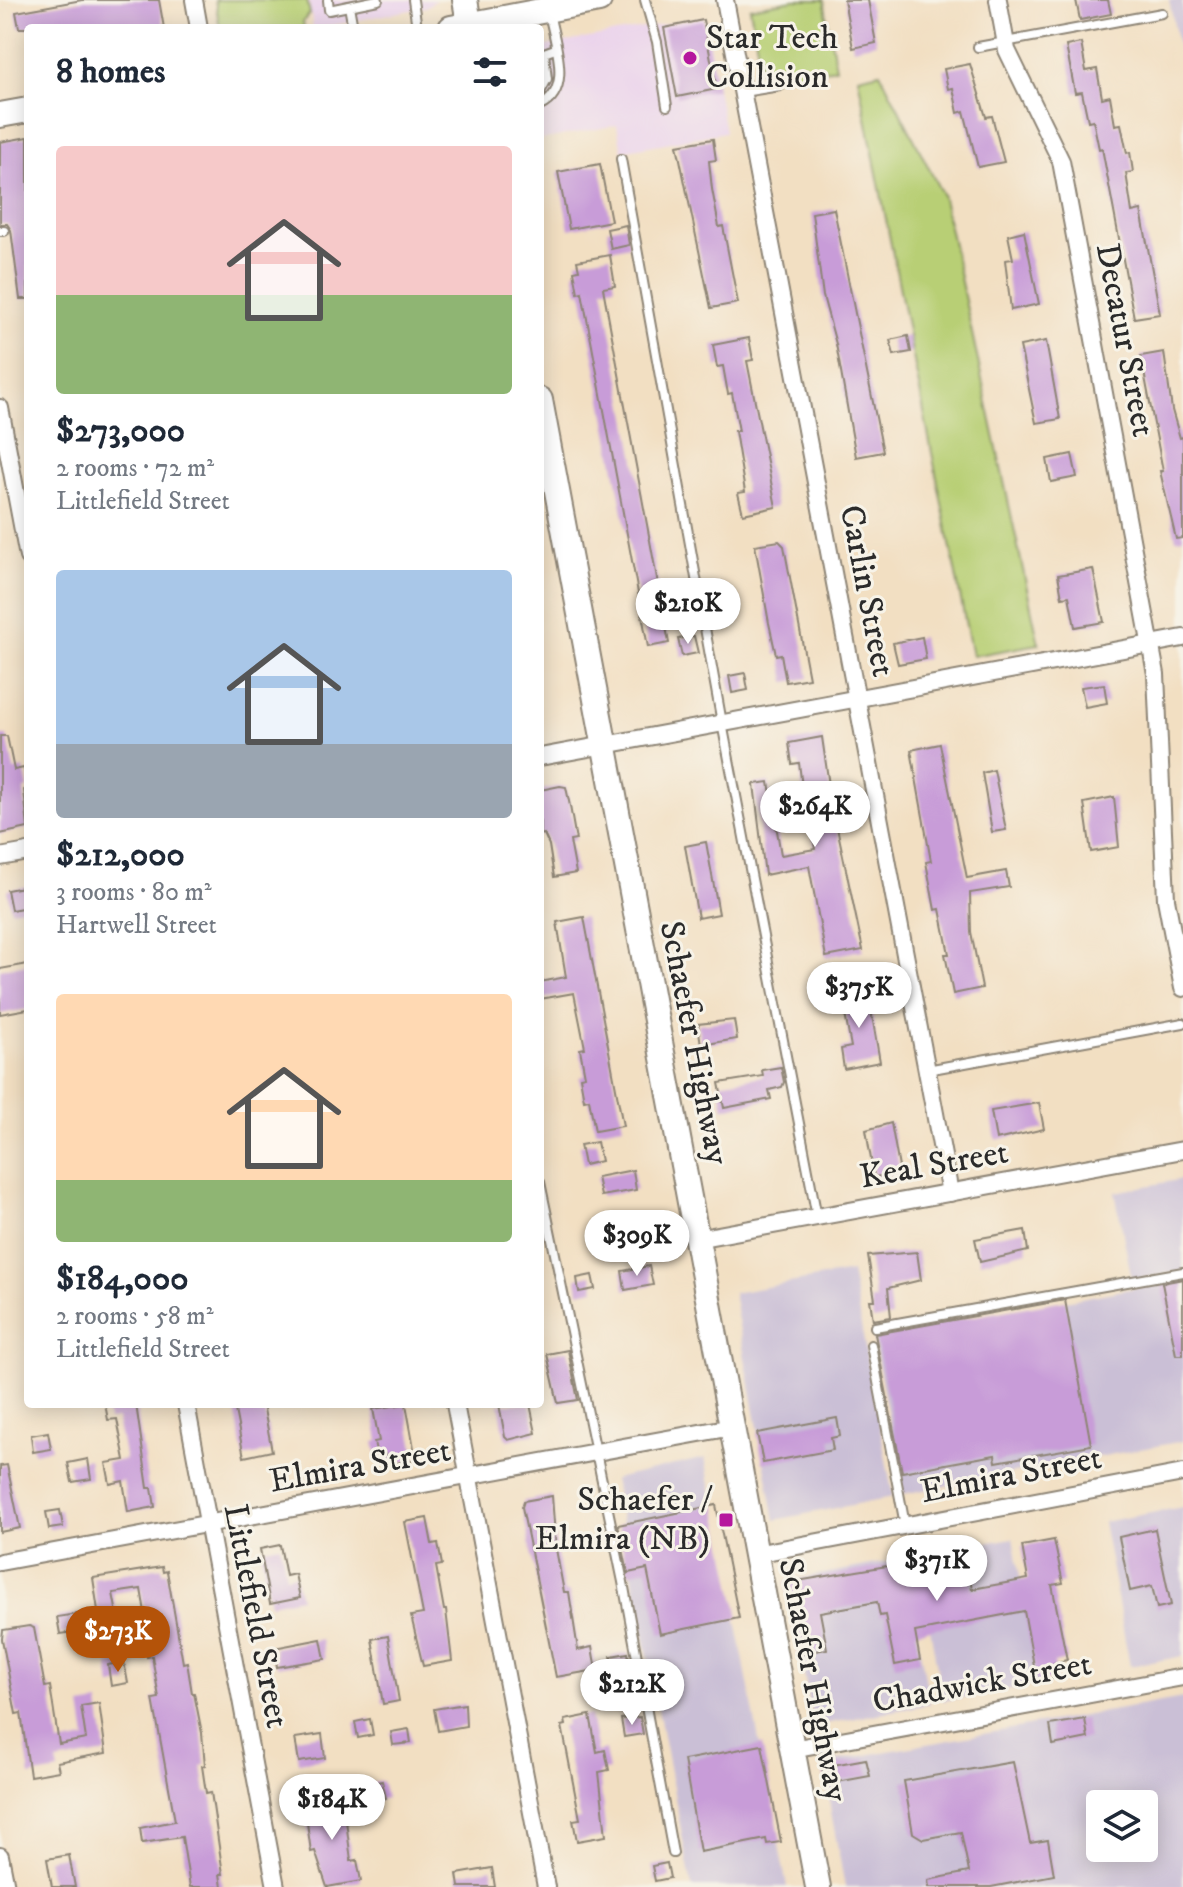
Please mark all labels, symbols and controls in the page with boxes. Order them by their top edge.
place label: Star Tech Collision [706,17,838,98]
marker: Star Tech Collision [681,49,699,67]
icon: filters [468,50,512,94]
text: 8 homes [56,51,165,93]
icon: home [212,198,356,342]
street label: Decatur Street [1086,240,1164,440]
text: $273,000 [56,410,185,452]
text: 2 rooms · 72 m² [56,452,214,485]
text: Littlefield Street [56,485,230,518]
street label: Carlin Street [830,502,904,680]
pin: $210K [632,578,744,646]
text: $210K [654,587,722,620]
icon: home [212,622,356,766]
pin: $264K [759,781,871,849]
text: $264K [778,790,852,823]
text: $212,000 [56,834,185,876]
text: 3 rooms · 80 m² [56,876,212,909]
text: Hartwell Street [56,909,217,942]
street label: Schaefer Highway [650,918,738,1169]
pin: $375K [803,962,915,1030]
text: $375K [825,971,893,1004]
icon: home [212,1046,356,1190]
street label: Keal Street [857,1131,1012,1199]
pin: $309K [581,1210,693,1278]
text: $309K [602,1219,672,1252]
text: $184,000 [56,1258,188,1300]
text: 2 rooms · 58 m² [56,1300,214,1333]
text: Littlefield Street [56,1333,230,1366]
street label: Elmira Street [266,1429,454,1503]
street label: Elmira Street [917,1437,1105,1513]
place label: Schaefer / Elmira (NB) [535,1479,713,1560]
street label: Littlefield Street [214,1500,298,1732]
marker: Schaefer / Elmira (NB) [717,1511,735,1529]
pin: $371K [881,1535,993,1603]
text: $371K [904,1544,970,1577]
street label: Schaefer Highway [769,1555,857,1806]
pin: $273K [62,1606,174,1674]
text: $273K [84,1615,152,1648]
street label: Chadwick Street [869,1643,1095,1723]
pin: $212K [576,1659,688,1727]
text: $212K [598,1668,666,1701]
pin: $184K [276,1774,388,1842]
text: $184K [297,1783,367,1816]
map controls [1086,1790,1158,1862]
button: layers [1086,1790,1158,1862]

